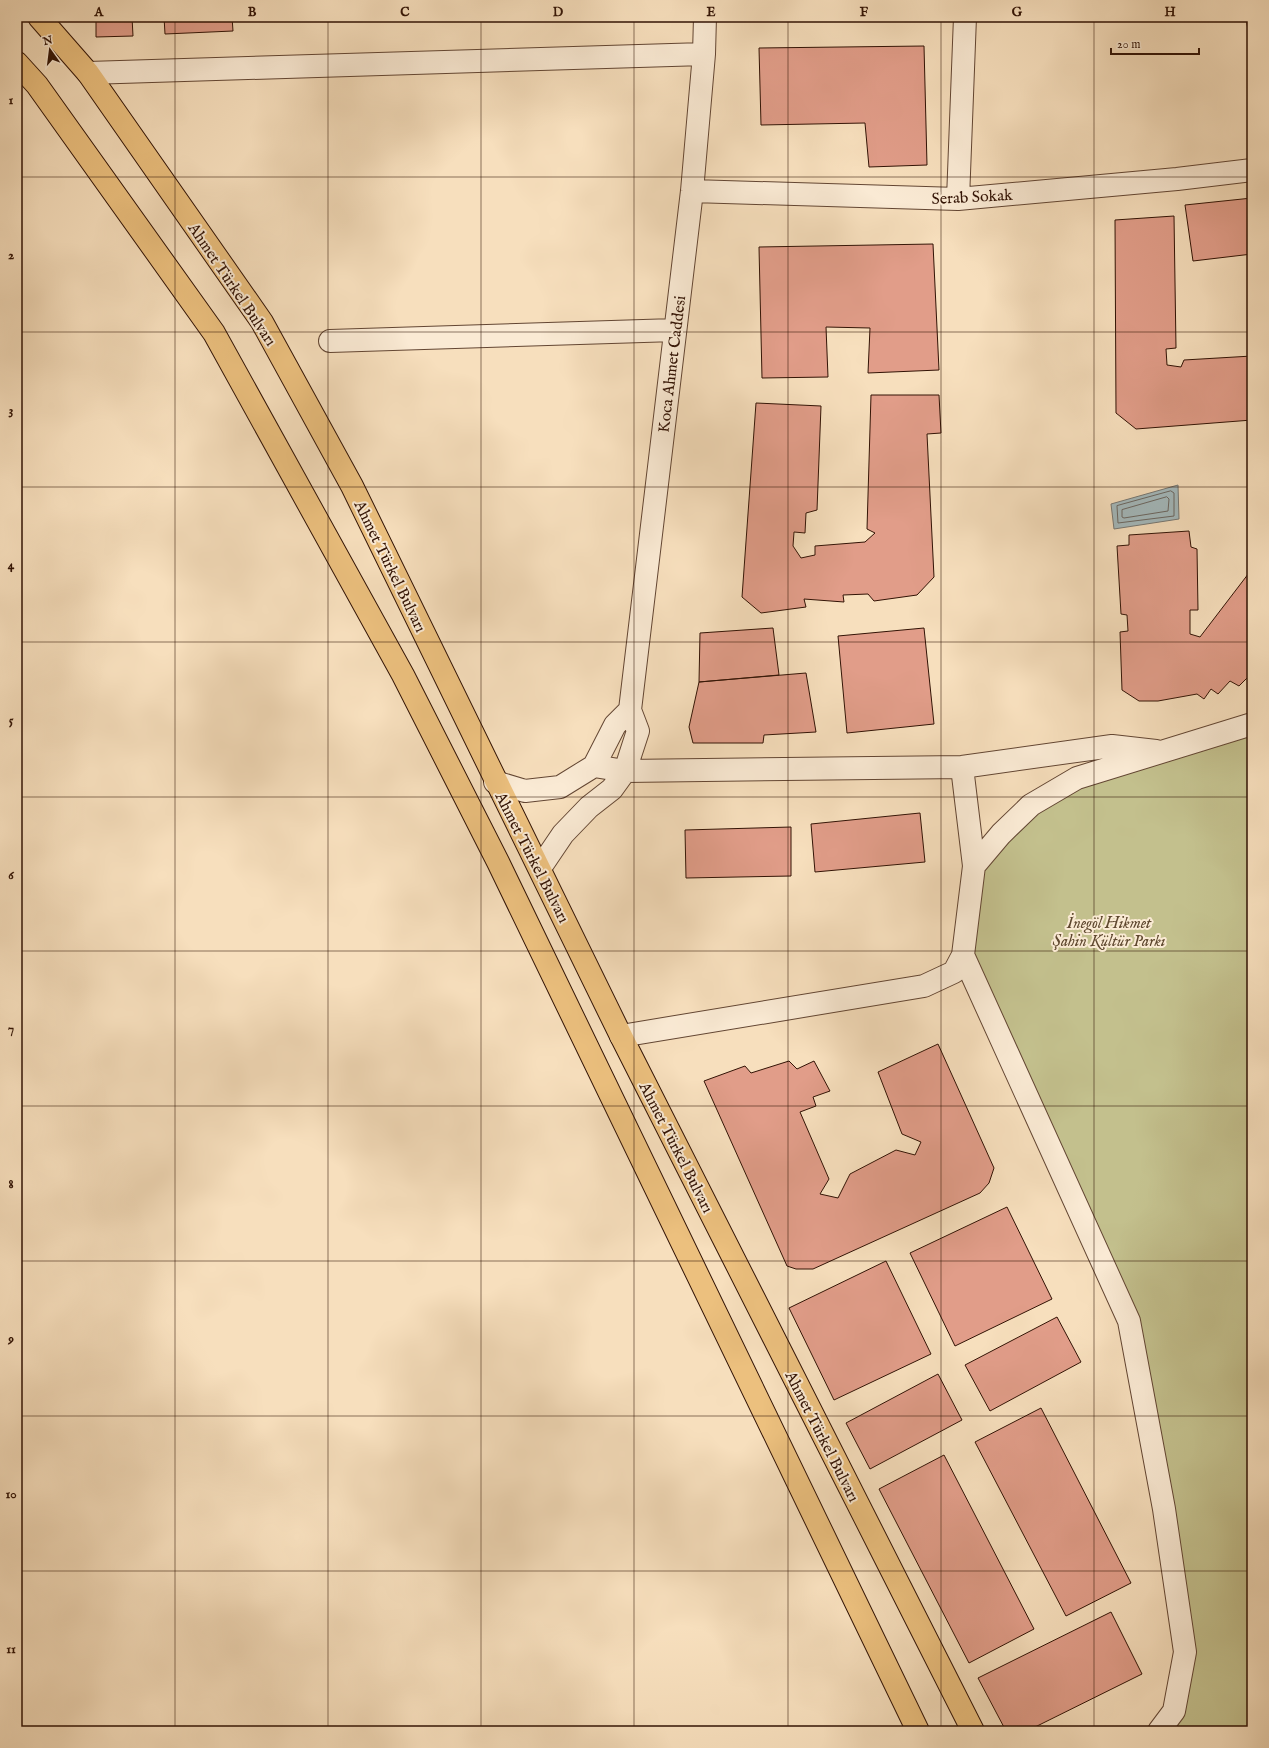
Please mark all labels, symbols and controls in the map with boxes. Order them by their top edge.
text: A [94,4,105,21]
text: B [248,4,257,21]
text: C [400,4,410,21]
text: D [553,4,564,21]
text: E [706,4,716,21]
text: F [860,4,869,21]
text: G [1012,4,1023,21]
text: H [1164,4,1176,21]
north arrow [30,30,70,70]
scale bar [1111,30,1199,56]
text: N [41,33,55,49]
text: 20 m [1117,37,1140,52]
text: 1 [9,92,14,109]
street label: Serab Sokak [931,186,1014,210]
street label: Ahmet Türkel Bulvarı [182,219,280,350]
text: 2 [8,247,14,264]
street label: Koca Ahmet Caddesi [655,295,691,434]
text: 3 [9,402,14,419]
street label: Ahmet Türkel Bulvarı [348,497,430,636]
text: 4 [8,557,15,574]
text: 5 [9,712,14,729]
street label: Ahmet Türkel Bulvarı [489,788,573,927]
text: 6 [8,867,14,884]
park label: İnegöl Hikmet Şahin Kültür Parkı [1053,913,1165,952]
text: 7 [8,1021,14,1038]
street label: Ahmet Türkel Bulvarı [633,1078,717,1217]
text: 8 [8,1176,14,1193]
text: 9 [7,1331,14,1348]
street label: Ahmet Türkel Bulvarı [779,1367,863,1506]
text: 10 [5,1486,17,1503]
text: 11 [6,1641,16,1658]

